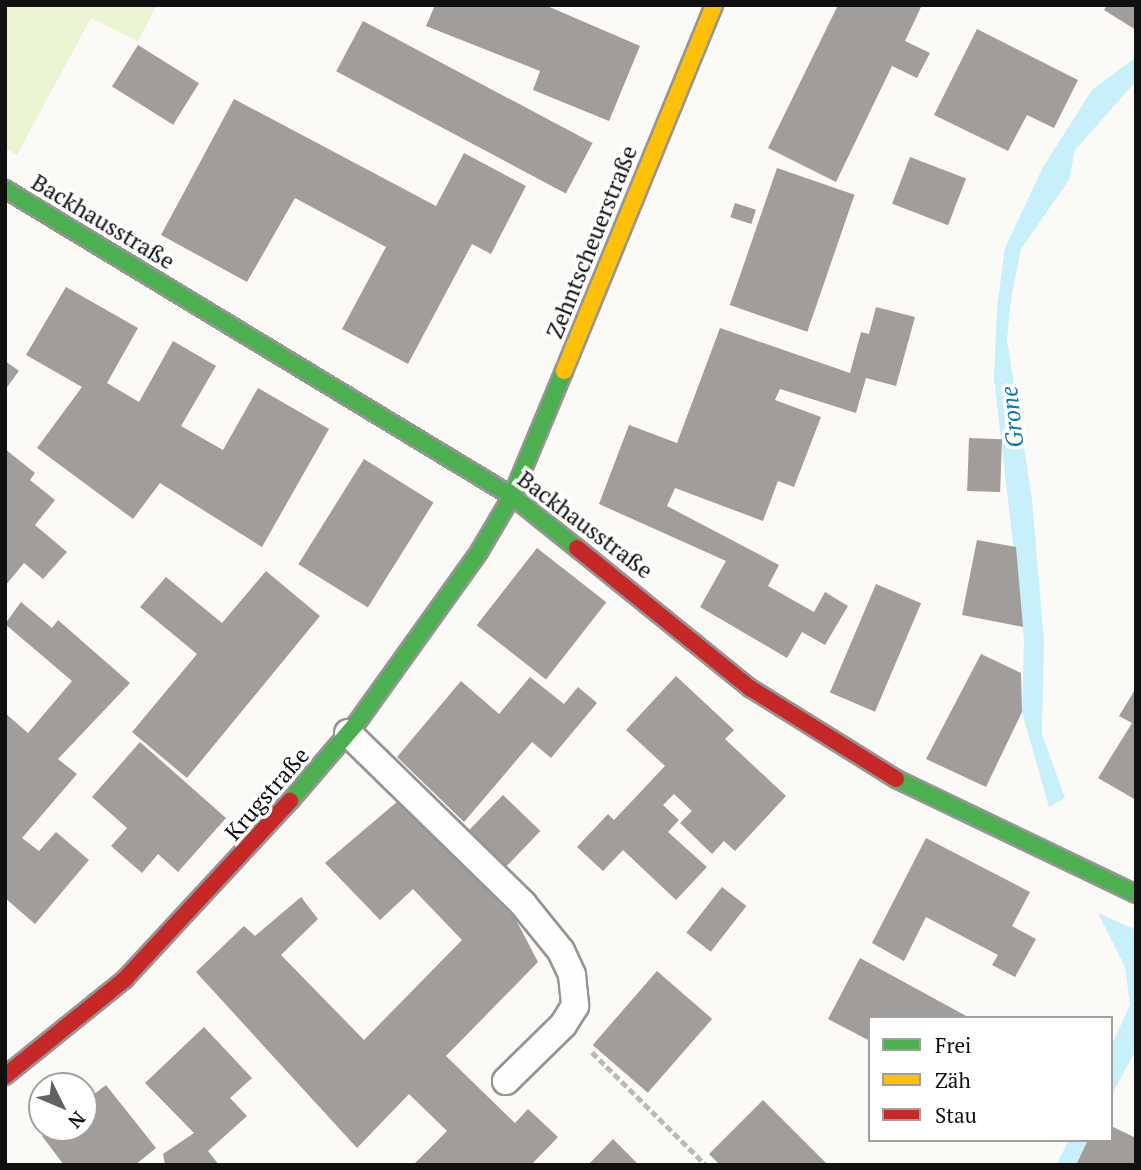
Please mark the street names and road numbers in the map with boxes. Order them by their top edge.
street label: Zehntscheuerstraße [541,142,643,342]
street label: Backhausstraße [27,169,179,275]
street label: Backhausstraße [512,465,658,585]
street label: Krugstraße [219,742,315,846]

